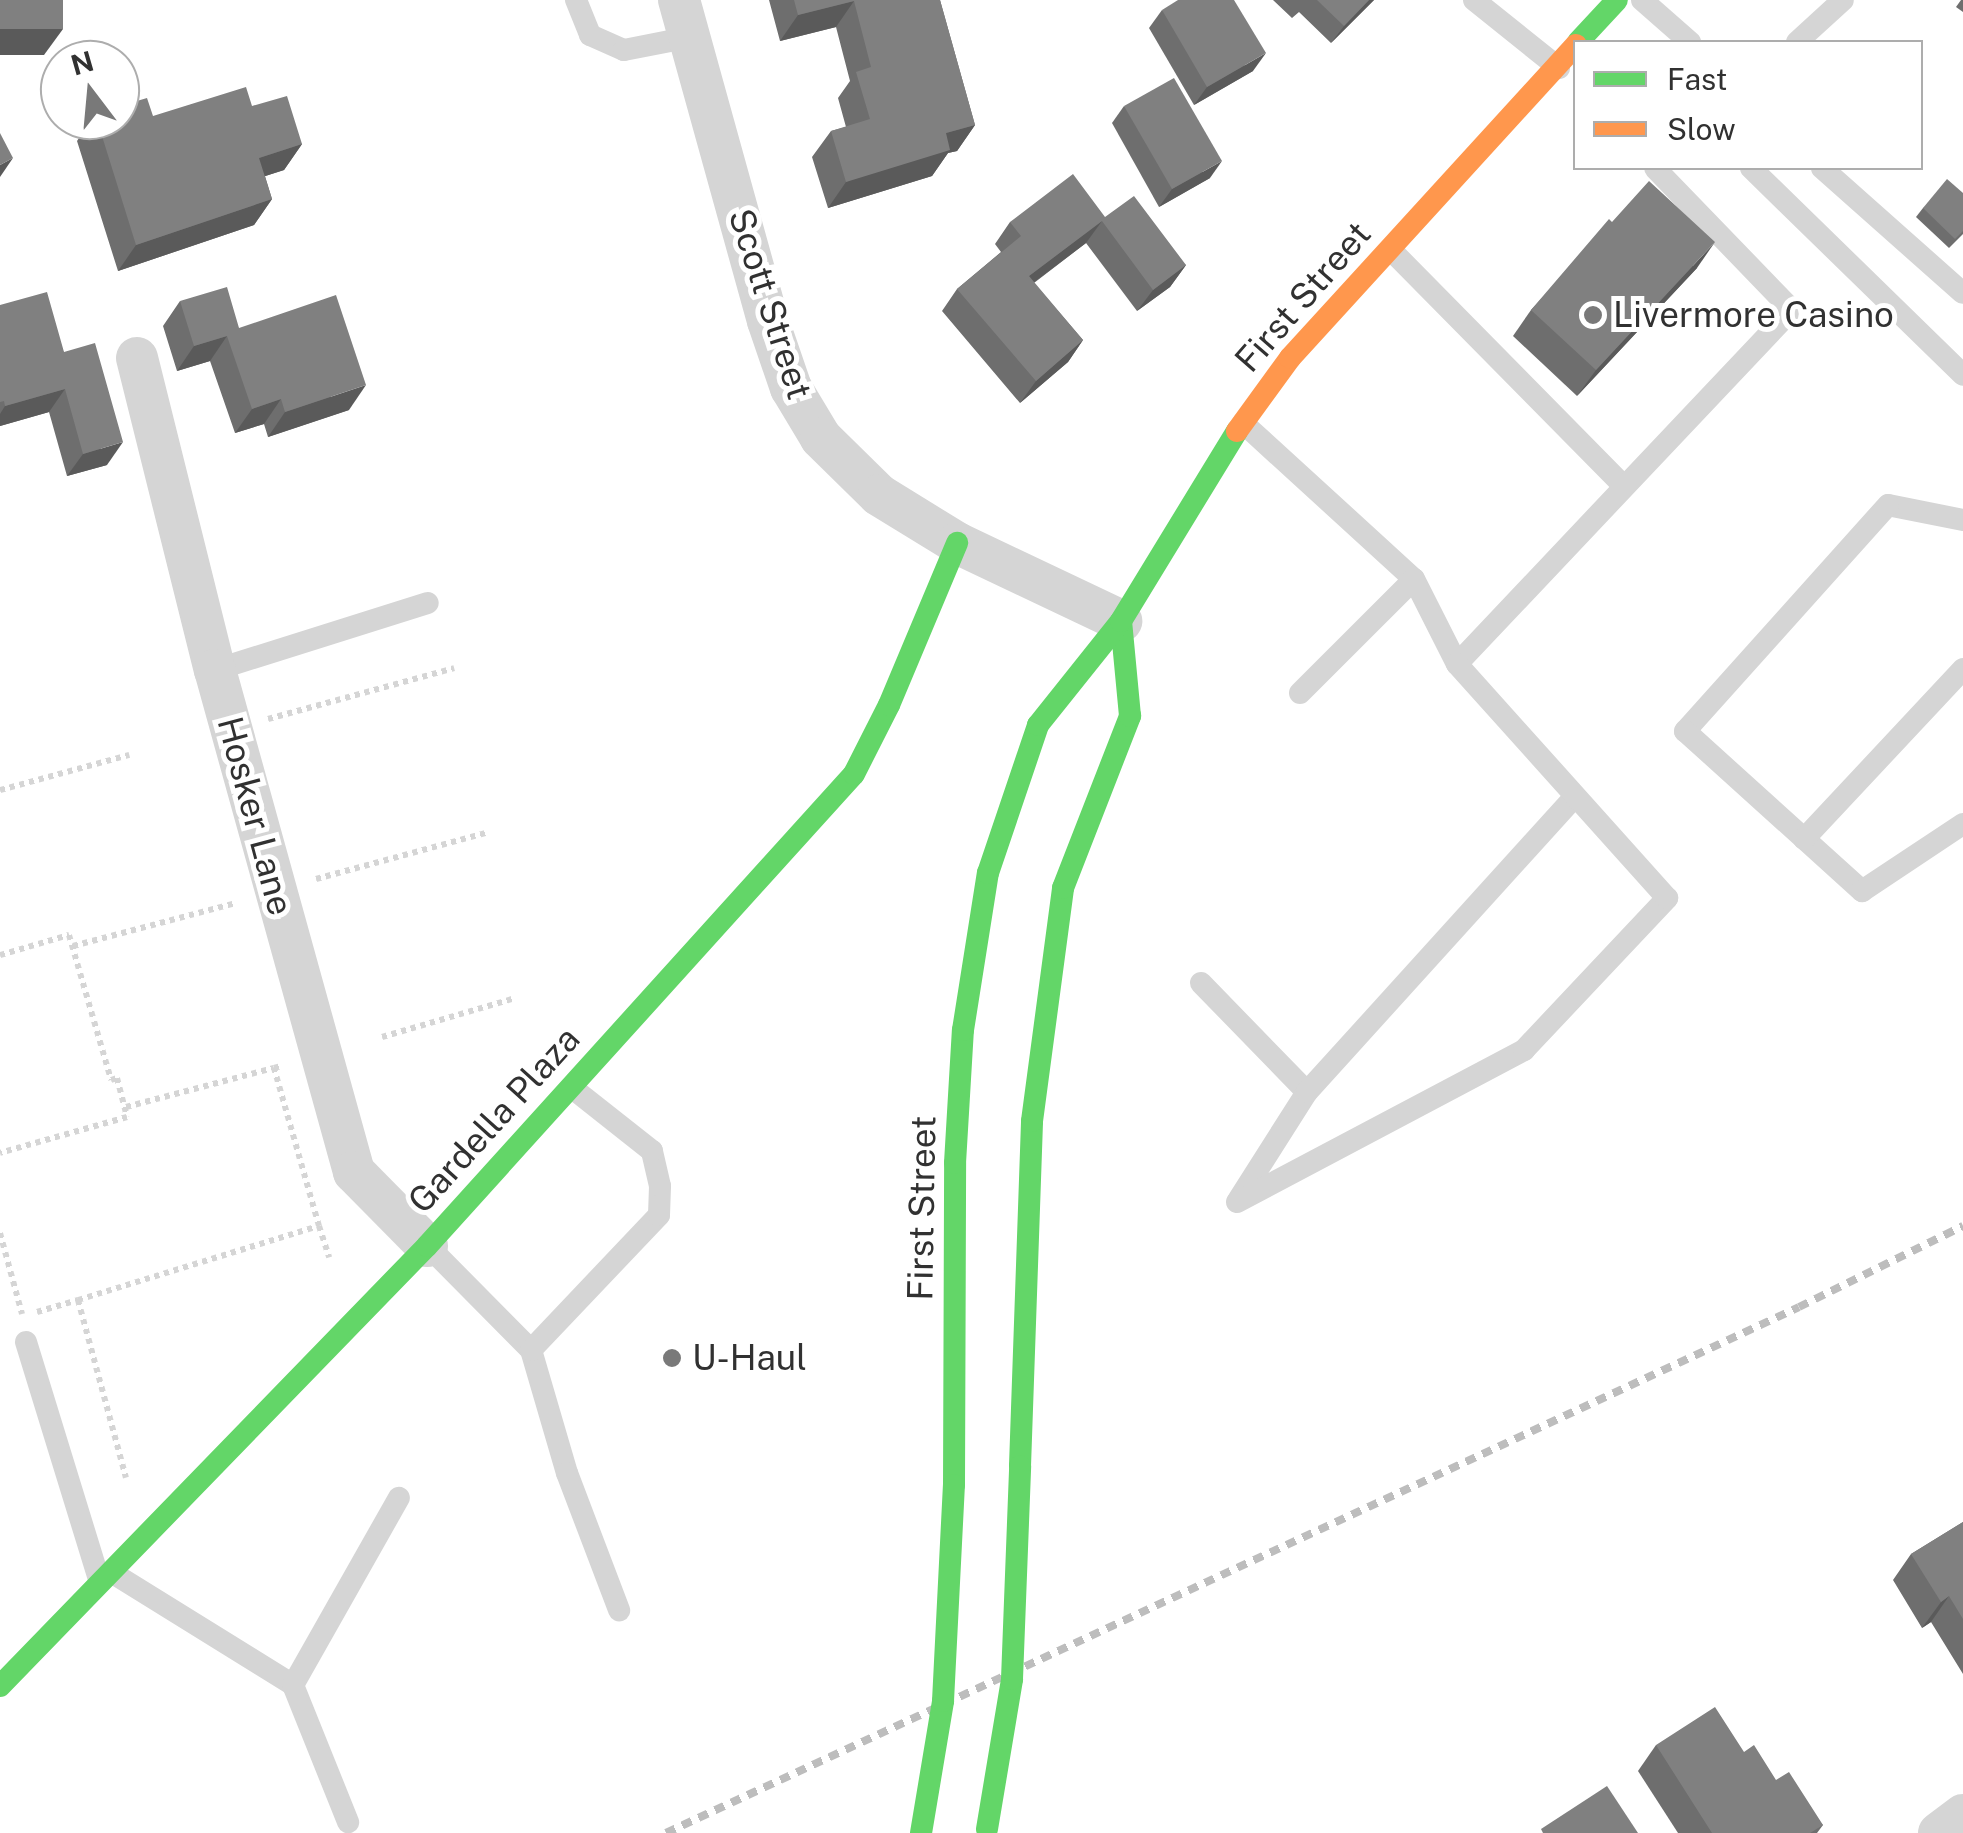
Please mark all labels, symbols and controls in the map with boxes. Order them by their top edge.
north arrow [40,40,140,140]
legend [1573,40,1923,170]
text: N [67,44,97,81]
text: Fast [1667,61,1727,97]
text: Slow [1667,111,1736,147]
street label: Scott Street [720,204,820,404]
street label: First Street [1226,213,1380,381]
place label: Livermore Casino [1613,294,1894,336]
marker: Livermore Casino [1582,304,1604,326]
street label: Hosker Lane [208,712,302,920]
street label: Gardella Plaza [399,1018,589,1222]
street label: First Street [899,1115,945,1301]
place label: U-Haul [692,1337,807,1379]
marker: U-Haul [661,1347,683,1369]

